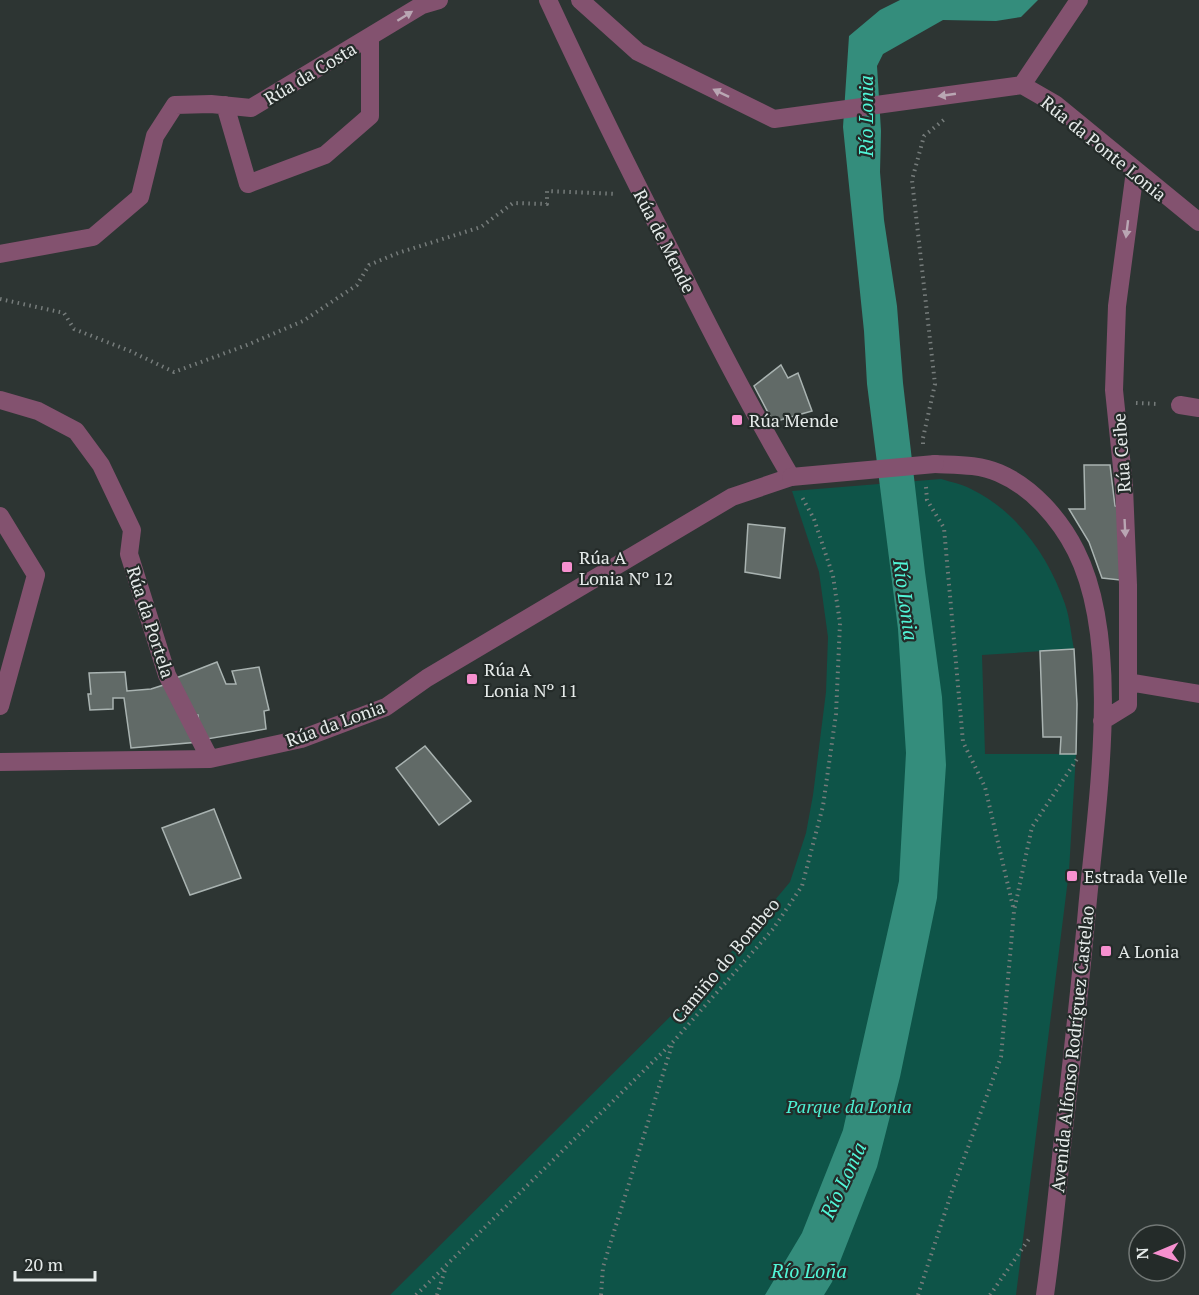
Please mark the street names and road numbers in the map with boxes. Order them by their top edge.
street label: Rúa da Costa [260,36,360,110]
street label: Rúa da Ponte Lonia [1036,90,1172,206]
street label: Rúa de Mende [629,185,701,297]
street label: Rúa Ceibe [1106,412,1136,494]
street label: Rúa da Portela [122,563,180,681]
street label: Rúa da Lonia [282,694,388,752]
street label: Camiño do Bombeo [666,892,784,1028]
street label: Avenida Alfonso Rodríguez Castelao [1045,904,1099,1194]

